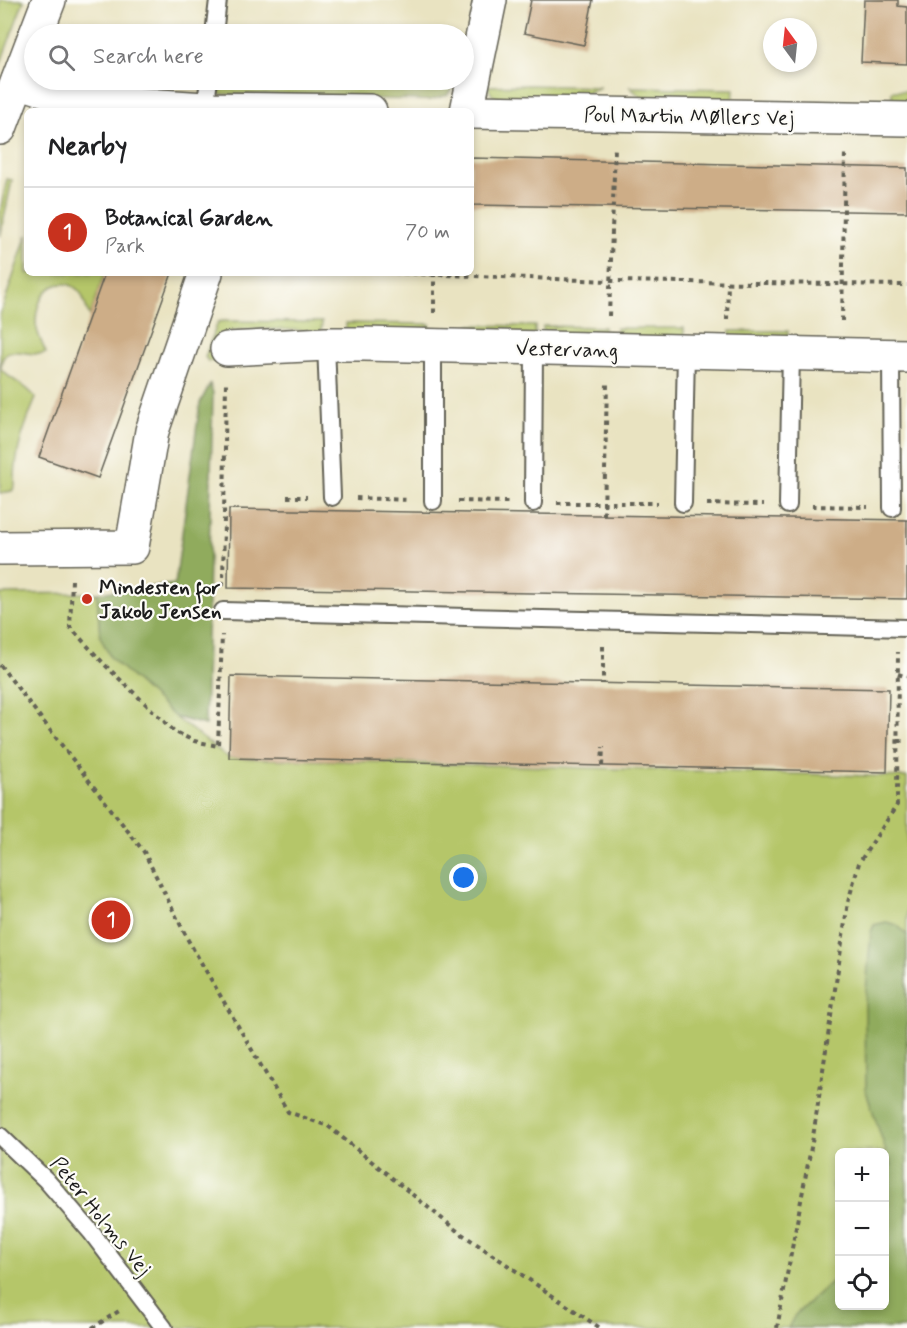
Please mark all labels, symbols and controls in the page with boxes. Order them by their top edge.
north arrow [763,18,817,72]
search box [24,24,474,90]
icon: search [45,41,78,74]
text: Search here [93,43,204,71]
street label: Poul Martin Møllers Vej [584,101,794,133]
text: Nearby [48,130,127,164]
text: Botanical Garden [105,205,273,233]
text: 1 [63,219,72,246]
text: 70 m [405,219,450,246]
text: Park [105,233,145,260]
street label: Vestervang [516,335,618,365]
place label: Mindesten for Jakob Jensen [99,574,221,626]
marker: Mindesten for Jakob Jensen [80,592,94,606]
your location [449,863,478,892]
pin: 1 [92,898,130,942]
map controls [835,1148,889,1310]
button: + [835,1148,889,1202]
street label: Peter Holms Vej [43,1151,157,1282]
button: − [835,1202,889,1256]
button: locate [835,1256,889,1310]

